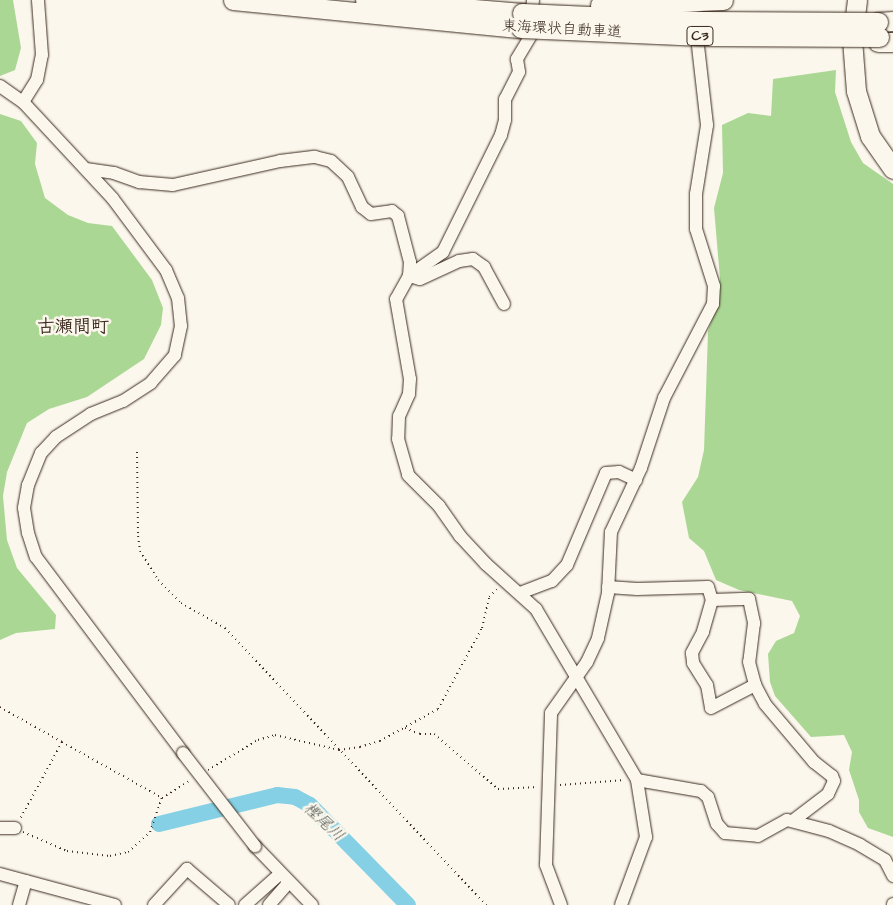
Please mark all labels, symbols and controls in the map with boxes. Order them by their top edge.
street label: 東海環状自動車道 [502,17,622,41]
road number: C3 [686,24,714,48]
district label: 古瀬間町 [37,316,109,338]
water label: 樫尾川 [300,799,348,845]

